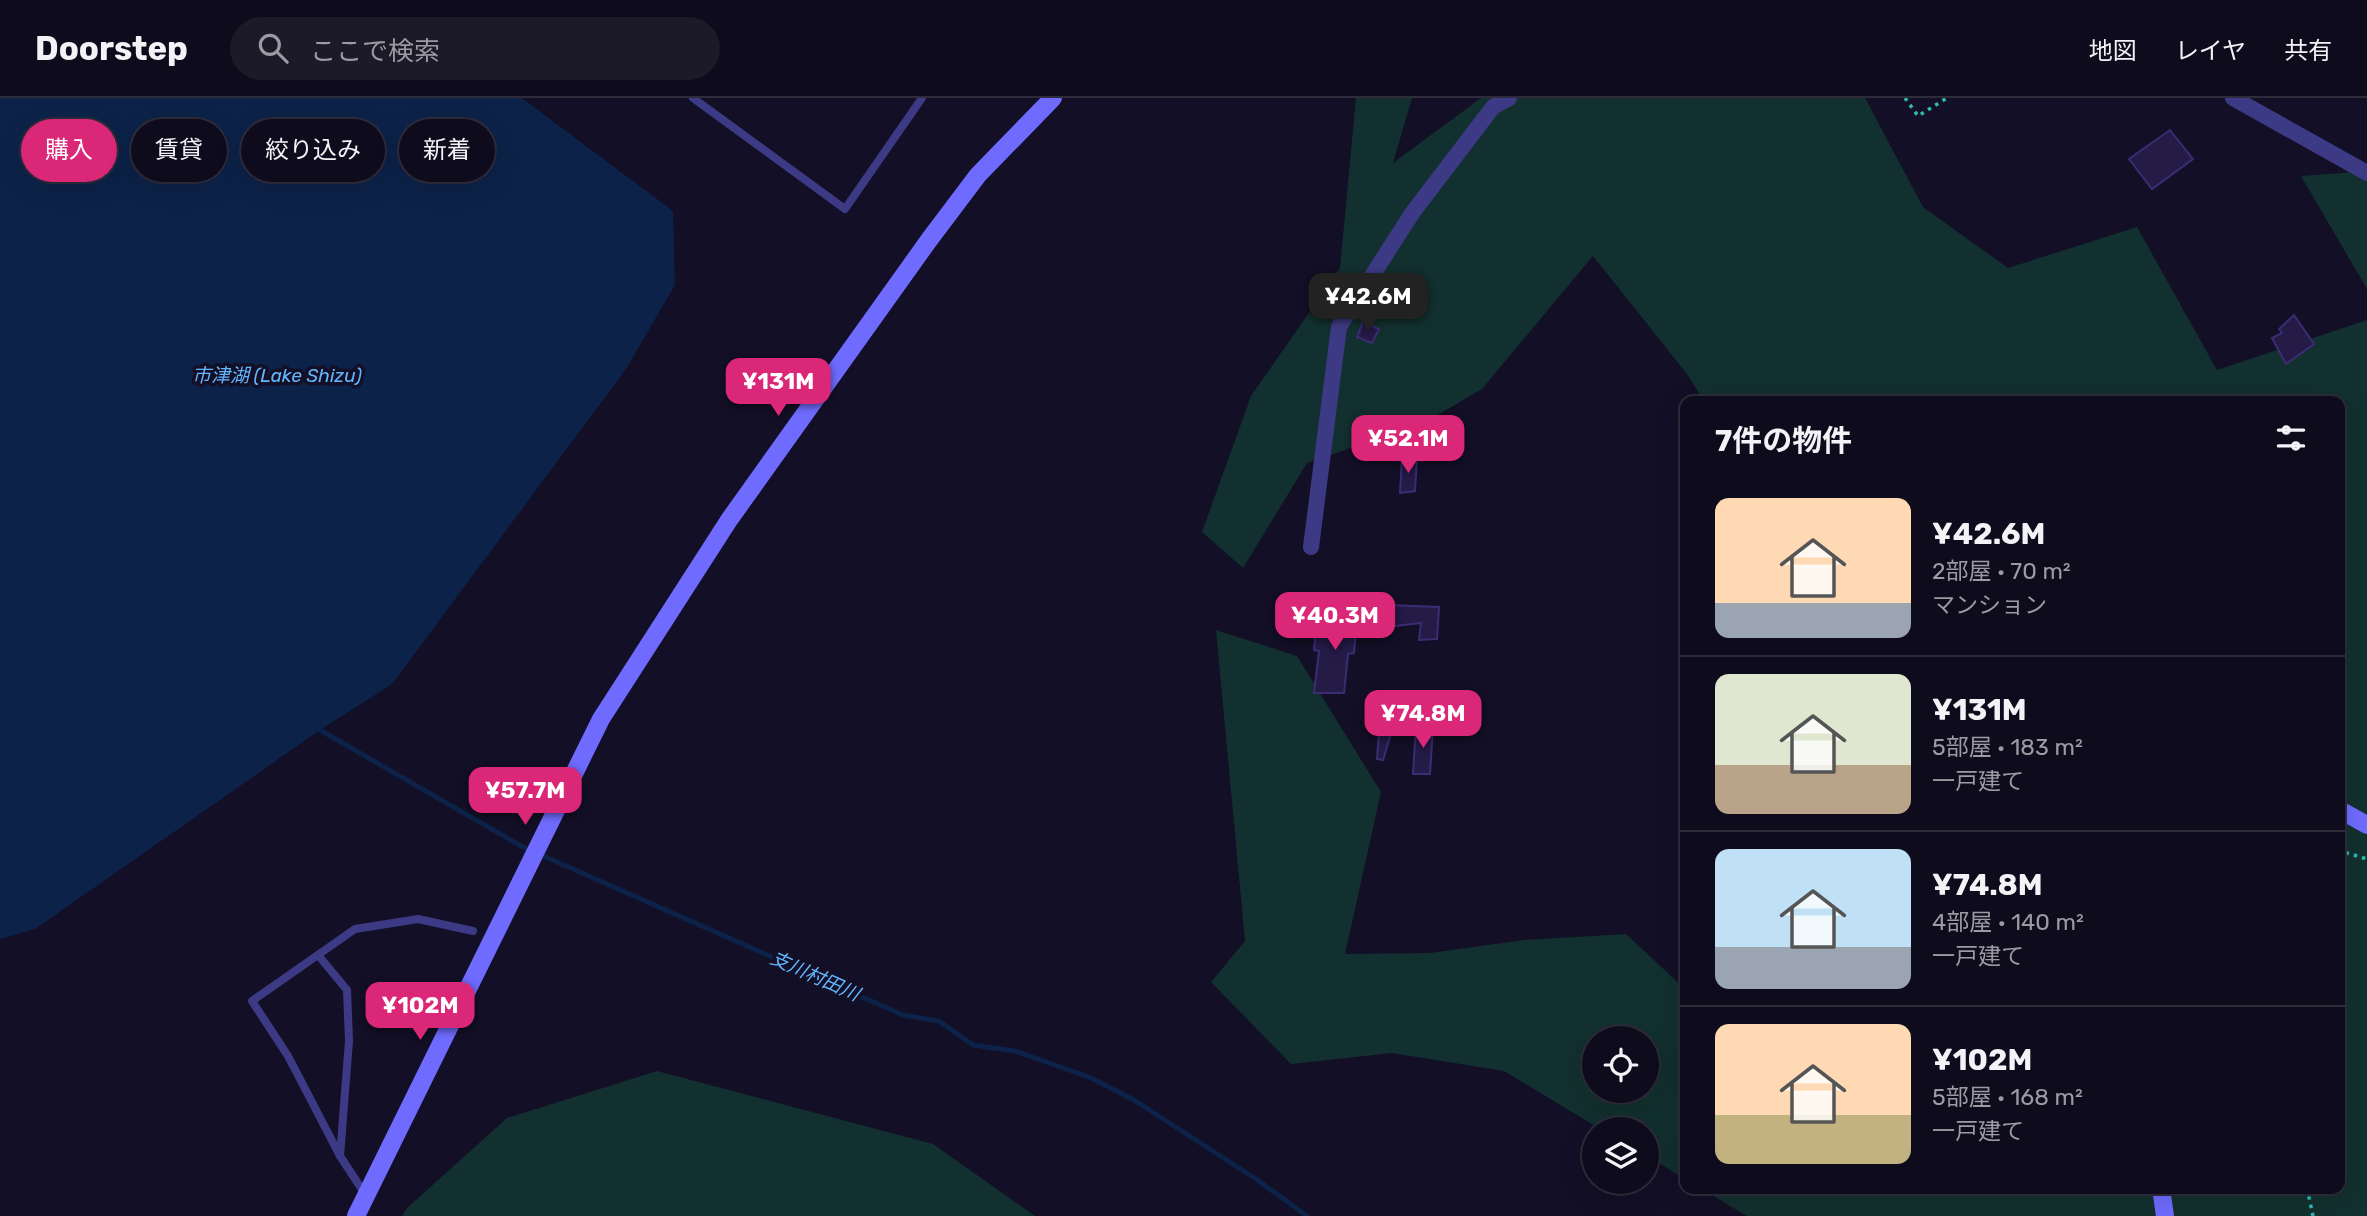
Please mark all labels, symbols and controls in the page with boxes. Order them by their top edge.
search box [230,17,720,80]
text: Doorstep [35,29,188,68]
icon: search [254,29,292,67]
text: ここで検索 [310,36,440,67]
text: 地図 [2089,37,2137,65]
text: レイヤ [2175,37,2246,65]
text: 共有 [2284,37,2332,65]
chip: 購入 [21,119,117,182]
chip: 賃貸 [131,119,227,182]
chip: 絞り込み [241,119,385,182]
chip: 新着 [399,119,495,182]
pin: ¥42.6M [1311,274,1425,333]
text: ¥42.6M [1325,282,1411,310]
pin: ¥131M [729,358,827,418]
water label: 市津湖 (Lake Shizu) [192,364,363,387]
text: ¥131M [742,367,814,395]
pin: ¥52.1M [1351,416,1465,475]
icon: filters [2272,419,2310,457]
text: 7件の物件 [1715,423,1852,459]
text: ¥52.1M [1367,424,1449,452]
text: ¥42.6M [1932,516,2045,552]
icon: home [1771,526,1855,610]
text: 2部屋 · 70 m² [1932,557,2071,585]
text: マンション [1932,591,2047,619]
pin: ¥40.3M [1278,592,1392,652]
text: ¥40.3M [1291,601,1379,629]
pin: ¥74.8M [1366,690,1480,750]
text: ¥131M [1932,692,2027,728]
text: ¥74.8M [1381,699,1465,727]
icon: home [1771,702,1855,786]
text: 5部屋 · 183 m² [1932,733,2083,761]
text: 一戸建て [1932,767,2024,795]
pin: ¥57.7M [468,768,582,827]
text: ¥57.7M [485,776,565,804]
text: ¥74.8M [1932,867,2043,903]
icon: home [1771,877,1855,961]
text: 4部屋 · 140 m² [1932,908,2084,936]
text: 一戸建て [1932,942,2024,970]
water label: 支川村田川 [767,946,865,1007]
pin: ¥102M [371,982,469,1042]
text: ¥102M [382,991,458,1019]
map controls [1582,1026,1659,1194]
button: locate [1582,1026,1659,1103]
text: ¥102M [1932,1042,2032,1078]
icon: home [1771,1052,1855,1136]
text: 5部屋 · 168 m² [1932,1083,2083,1111]
button: layers [1582,1117,1659,1194]
text: 一戸建て [1932,1117,2024,1145]

